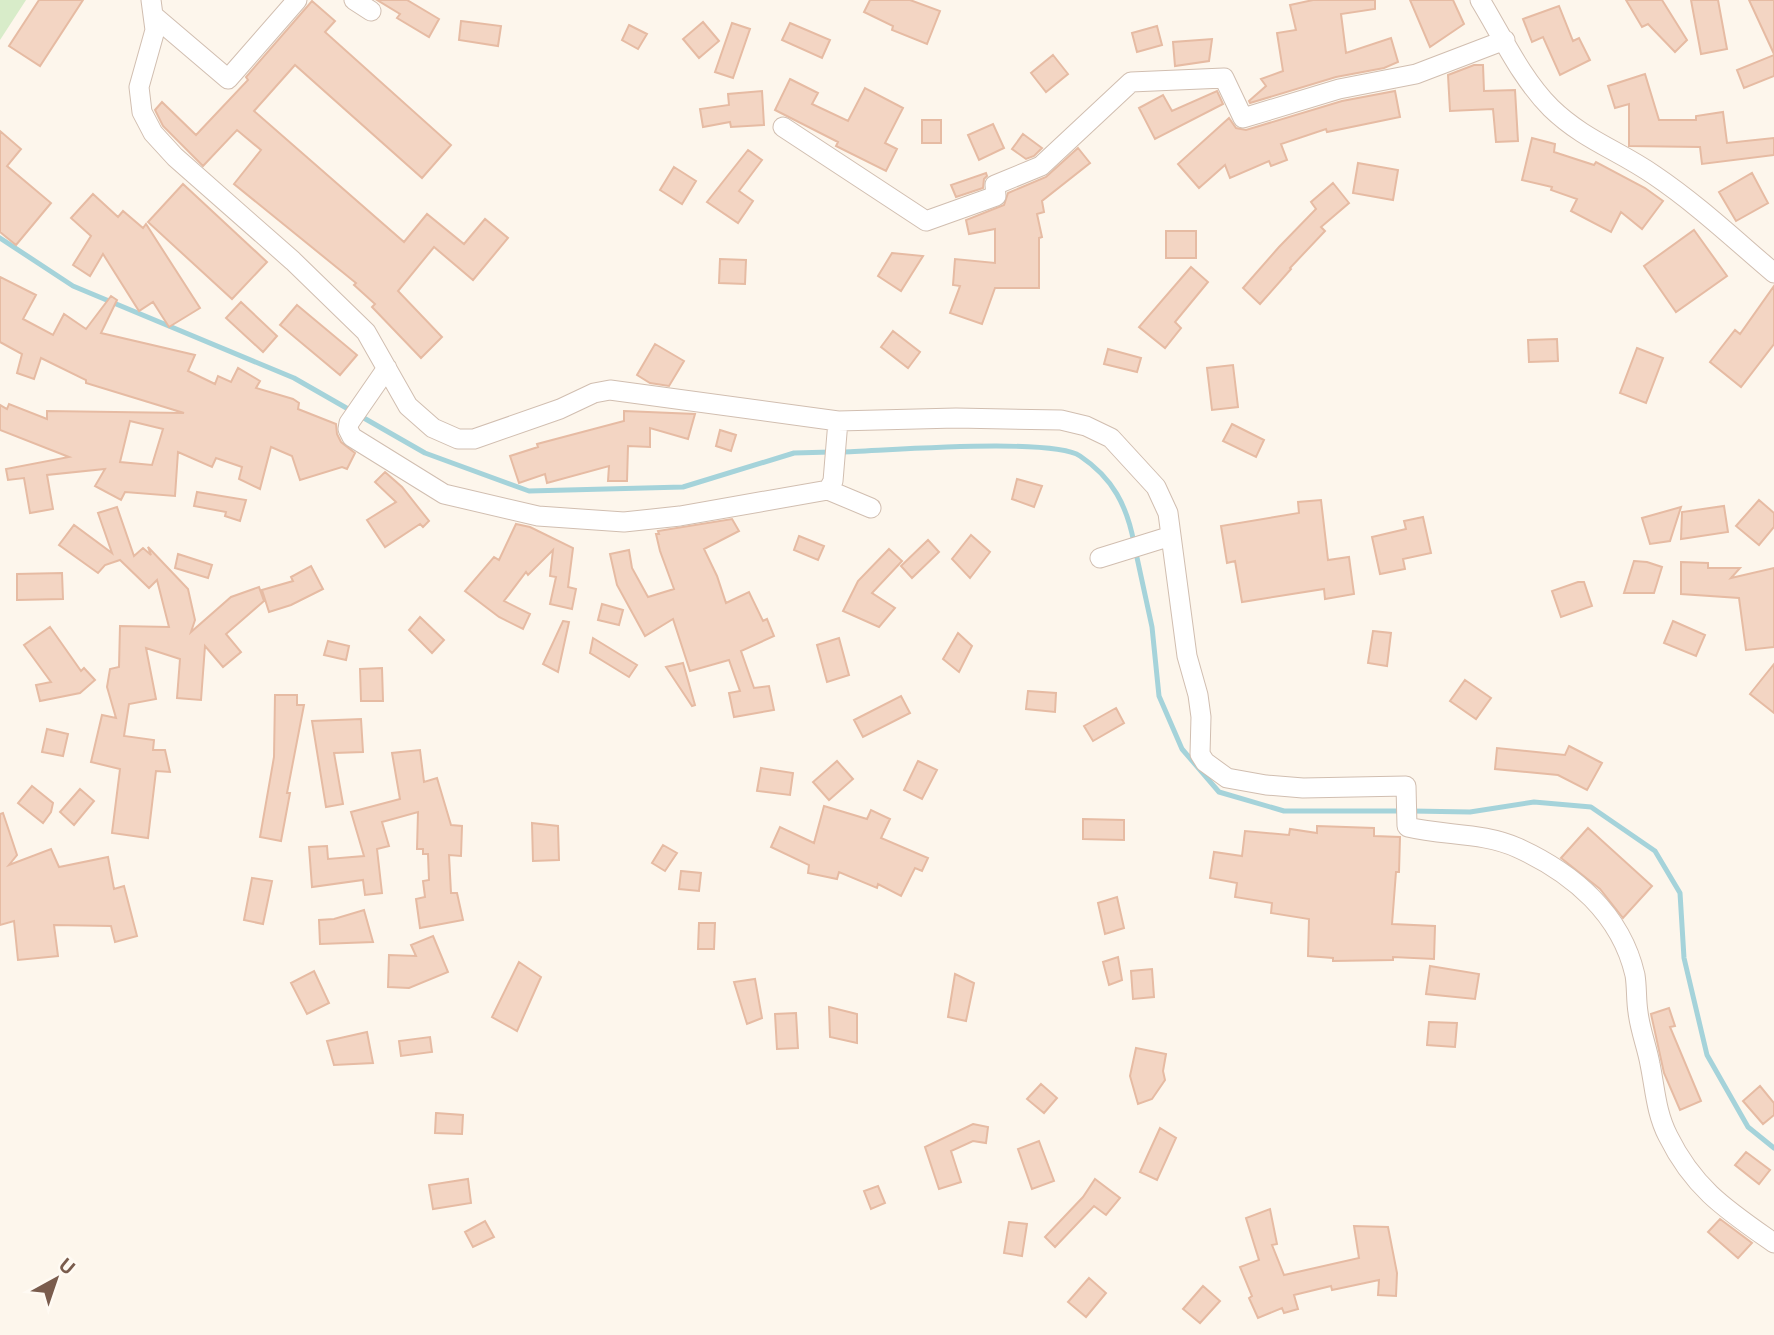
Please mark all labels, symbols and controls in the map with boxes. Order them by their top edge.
north arrow [21,1244,91,1314]
text: U [55,1253,79,1279]

